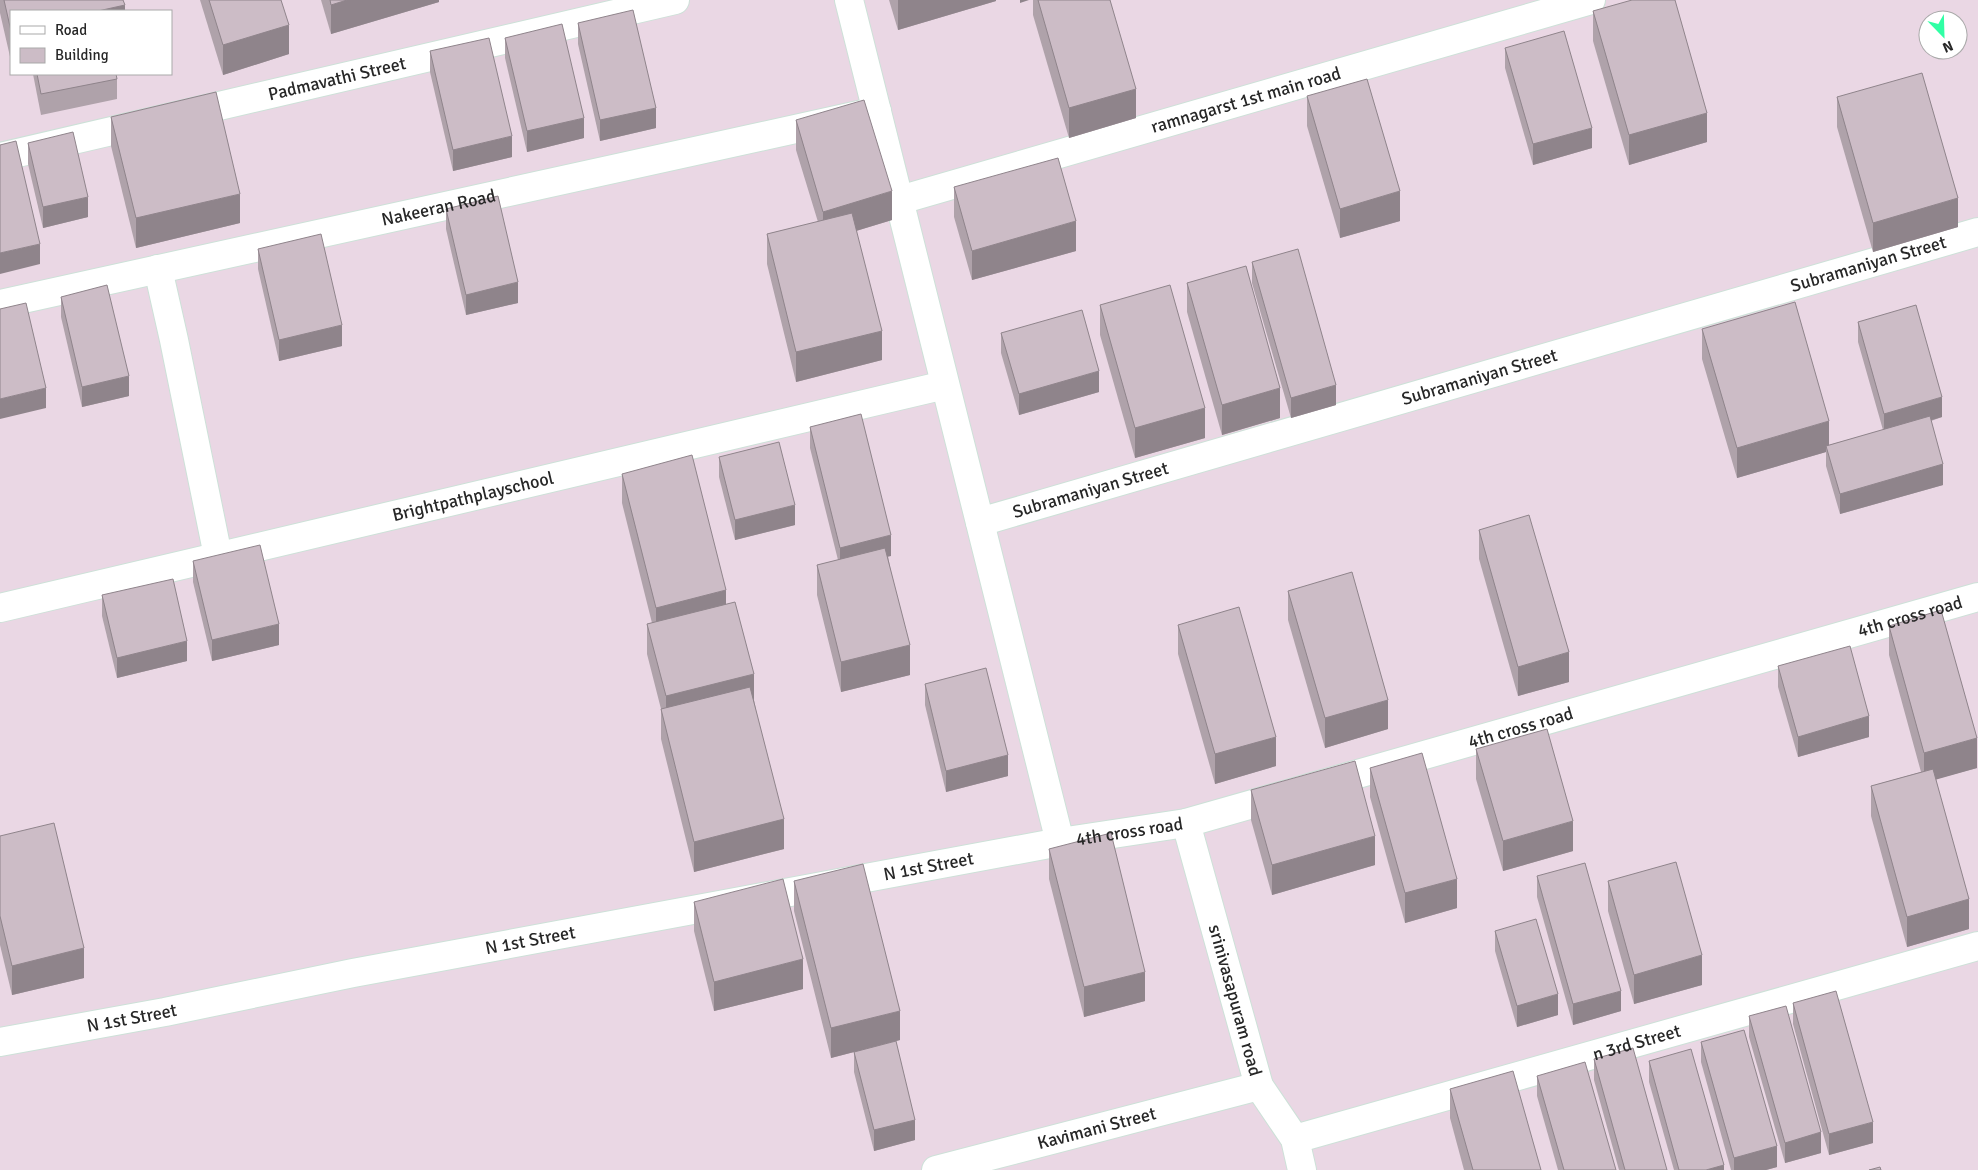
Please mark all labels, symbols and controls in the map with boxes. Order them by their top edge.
legend [10,10,172,75]
north arrow [1918,10,1968,60]
text: Road [55,21,87,39]
text: N [1940,37,1956,56]
text: Building [55,46,109,64]
street label: Padmavathi Street [266,52,408,105]
street label: ramnagarst 1st main road [1148,62,1343,138]
street label: Nakeeran Road [379,184,498,231]
street label: Subramaniyan Street [1788,231,1949,297]
street label: Subramaniyan Street [1399,344,1560,410]
street label: Subramaniyan Street [1010,457,1171,523]
street label: Brightpathplayschool [390,467,556,526]
street label: 4th cross road [1855,591,1965,642]
street label: 4th cross road [1466,702,1575,753]
street label: 4th cross road [1074,813,1185,850]
street label: N 1st Street [882,847,975,885]
street label: N 1st Street [484,921,577,959]
street label: srinivasapuram road [1204,922,1267,1079]
street label: N 1st Street [85,999,179,1037]
street label: n 3rd Street [1590,1020,1683,1065]
street label: Kavimani Street [1035,1102,1158,1154]

